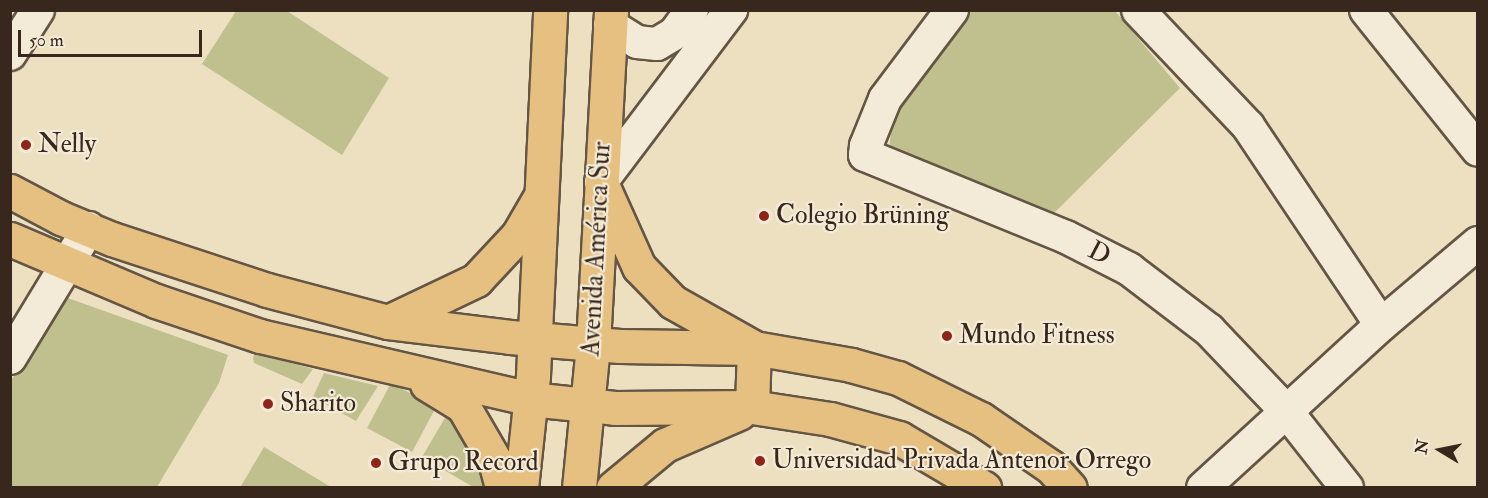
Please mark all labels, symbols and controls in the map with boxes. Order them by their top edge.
scale bar [21,18,206,56]
text: 50 m [29,29,64,52]
place label: Nelly [38,129,96,161]
marker: Nelly [19,138,33,152]
street label: Avenida América Sur [576,141,618,357]
place label: Colegio Brüning [776,200,949,232]
marker: Colegio Brüning [757,209,771,223]
street label: D [1082,235,1116,273]
place label: Mundo Fitness [959,320,1115,352]
marker: Mundo Fitness [940,329,954,343]
place label: Sharito [280,388,356,420]
marker: Sharito [261,397,275,411]
north arrow [1410,420,1470,480]
text: N [1411,438,1433,456]
place label: Universidad Privada Antenor Orrego [772,445,1151,477]
place label: Grupo Record [388,447,539,479]
marker: Universidad Privada Antenor Orrego [753,454,767,468]
marker: Grupo Record [369,456,383,470]

